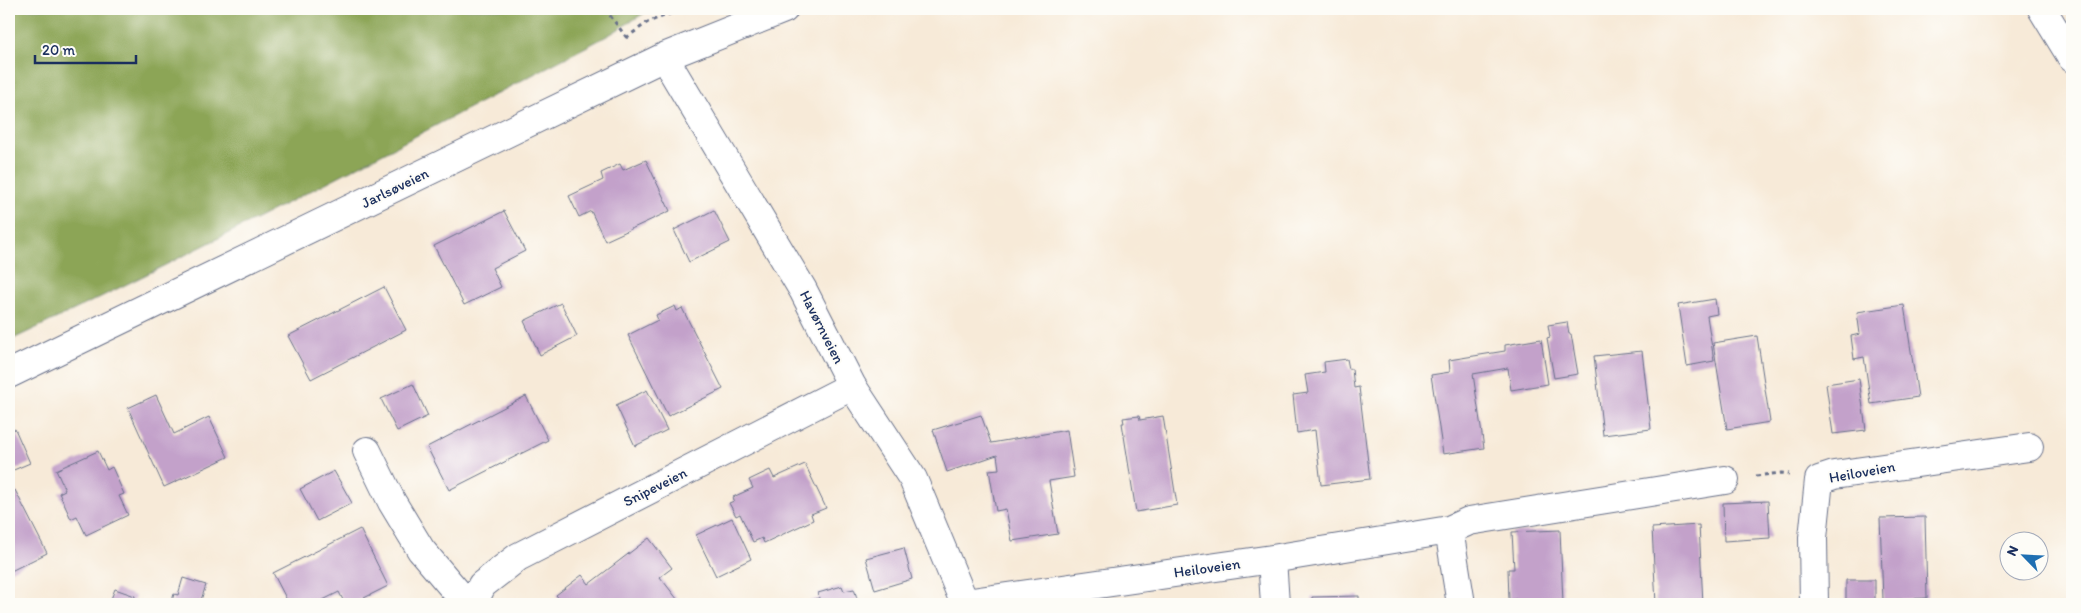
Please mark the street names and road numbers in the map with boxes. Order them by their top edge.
street label: Jarlsøveien [358,164,432,212]
street label: Havørnveien [796,287,848,367]
street label: Heiloveien [1827,457,1897,487]
street label: Snipeveien [620,463,690,511]
street label: Heiloveien [1173,554,1242,582]

